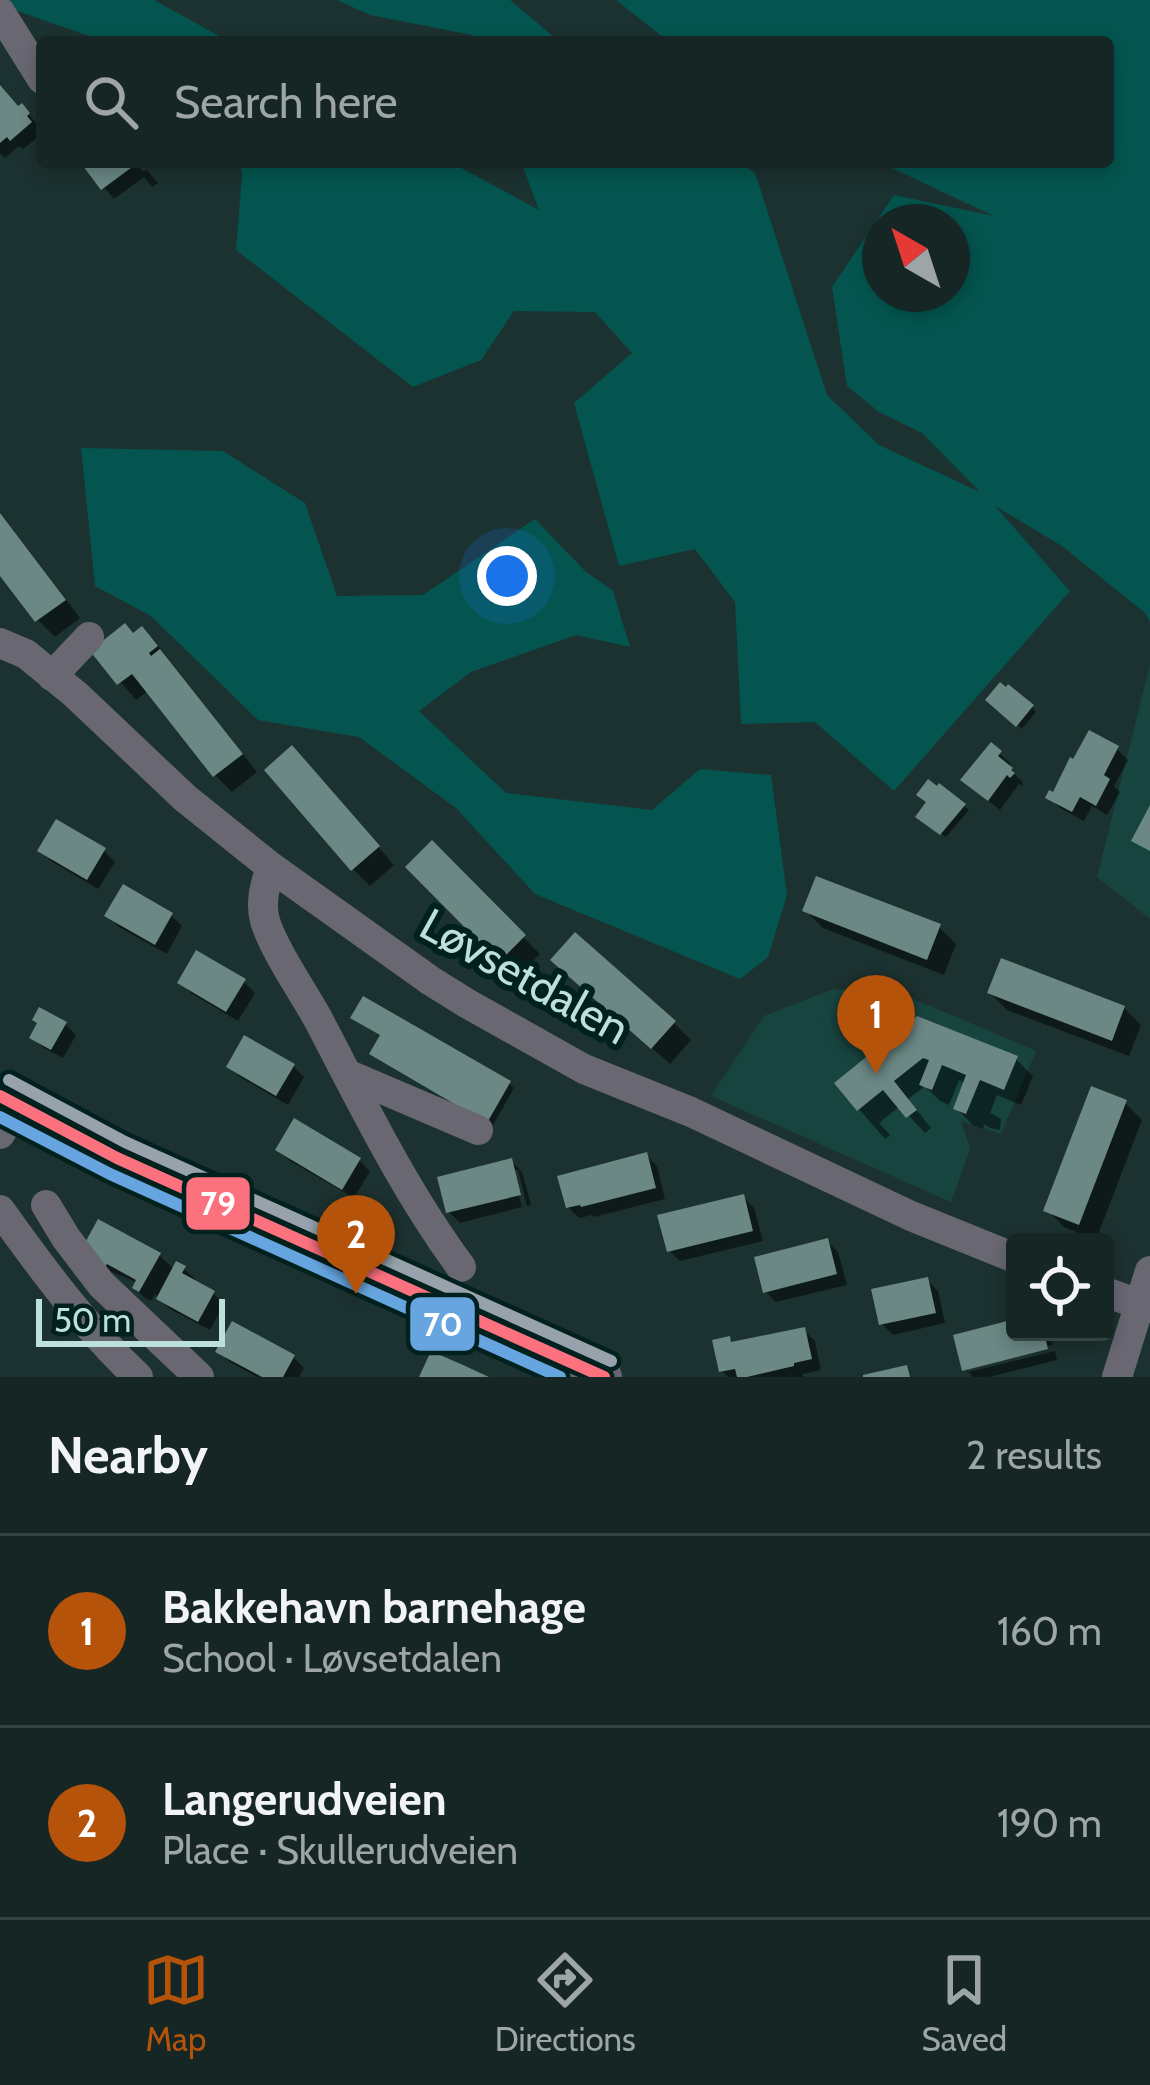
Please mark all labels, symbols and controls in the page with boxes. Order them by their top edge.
search box [36,36,1114,168]
icon: search [78,69,144,135]
text: Search here [174,75,398,129]
north arrow [862,204,970,312]
your location [477,546,537,606]
street label: Løvsetdalen [411,897,639,1055]
pin: 1 [837,975,915,1074]
line badge: 79 [184,1175,252,1232]
text: 79 [200,1183,236,1223]
pin: 2 [317,1195,395,1294]
map controls [1006,1233,1114,1341]
button: locate [1006,1233,1114,1341]
scale bar [36,1293,225,1346]
line badge: 70 [408,1295,477,1353]
text: 50 m [54,1300,131,1340]
text: 70 [423,1304,463,1344]
text: Nearby [48,1424,208,1486]
text: 2 results [966,1431,1102,1479]
text: Bakkehavn barnehage [162,1580,586,1634]
text: 1 [80,1607,94,1655]
text: 160 m [997,1607,1102,1655]
text: School · Løvsetdalen [162,1634,502,1682]
text: Langerudveien [162,1772,447,1826]
text: 2 [77,1799,97,1847]
text: 190 m [997,1799,1102,1847]
text: Place · Skullerudveien [162,1826,518,1874]
tab: Map [143,1947,209,2059]
tab: Directions [495,1947,636,2059]
tab: Saved [921,1947,1007,2059]

